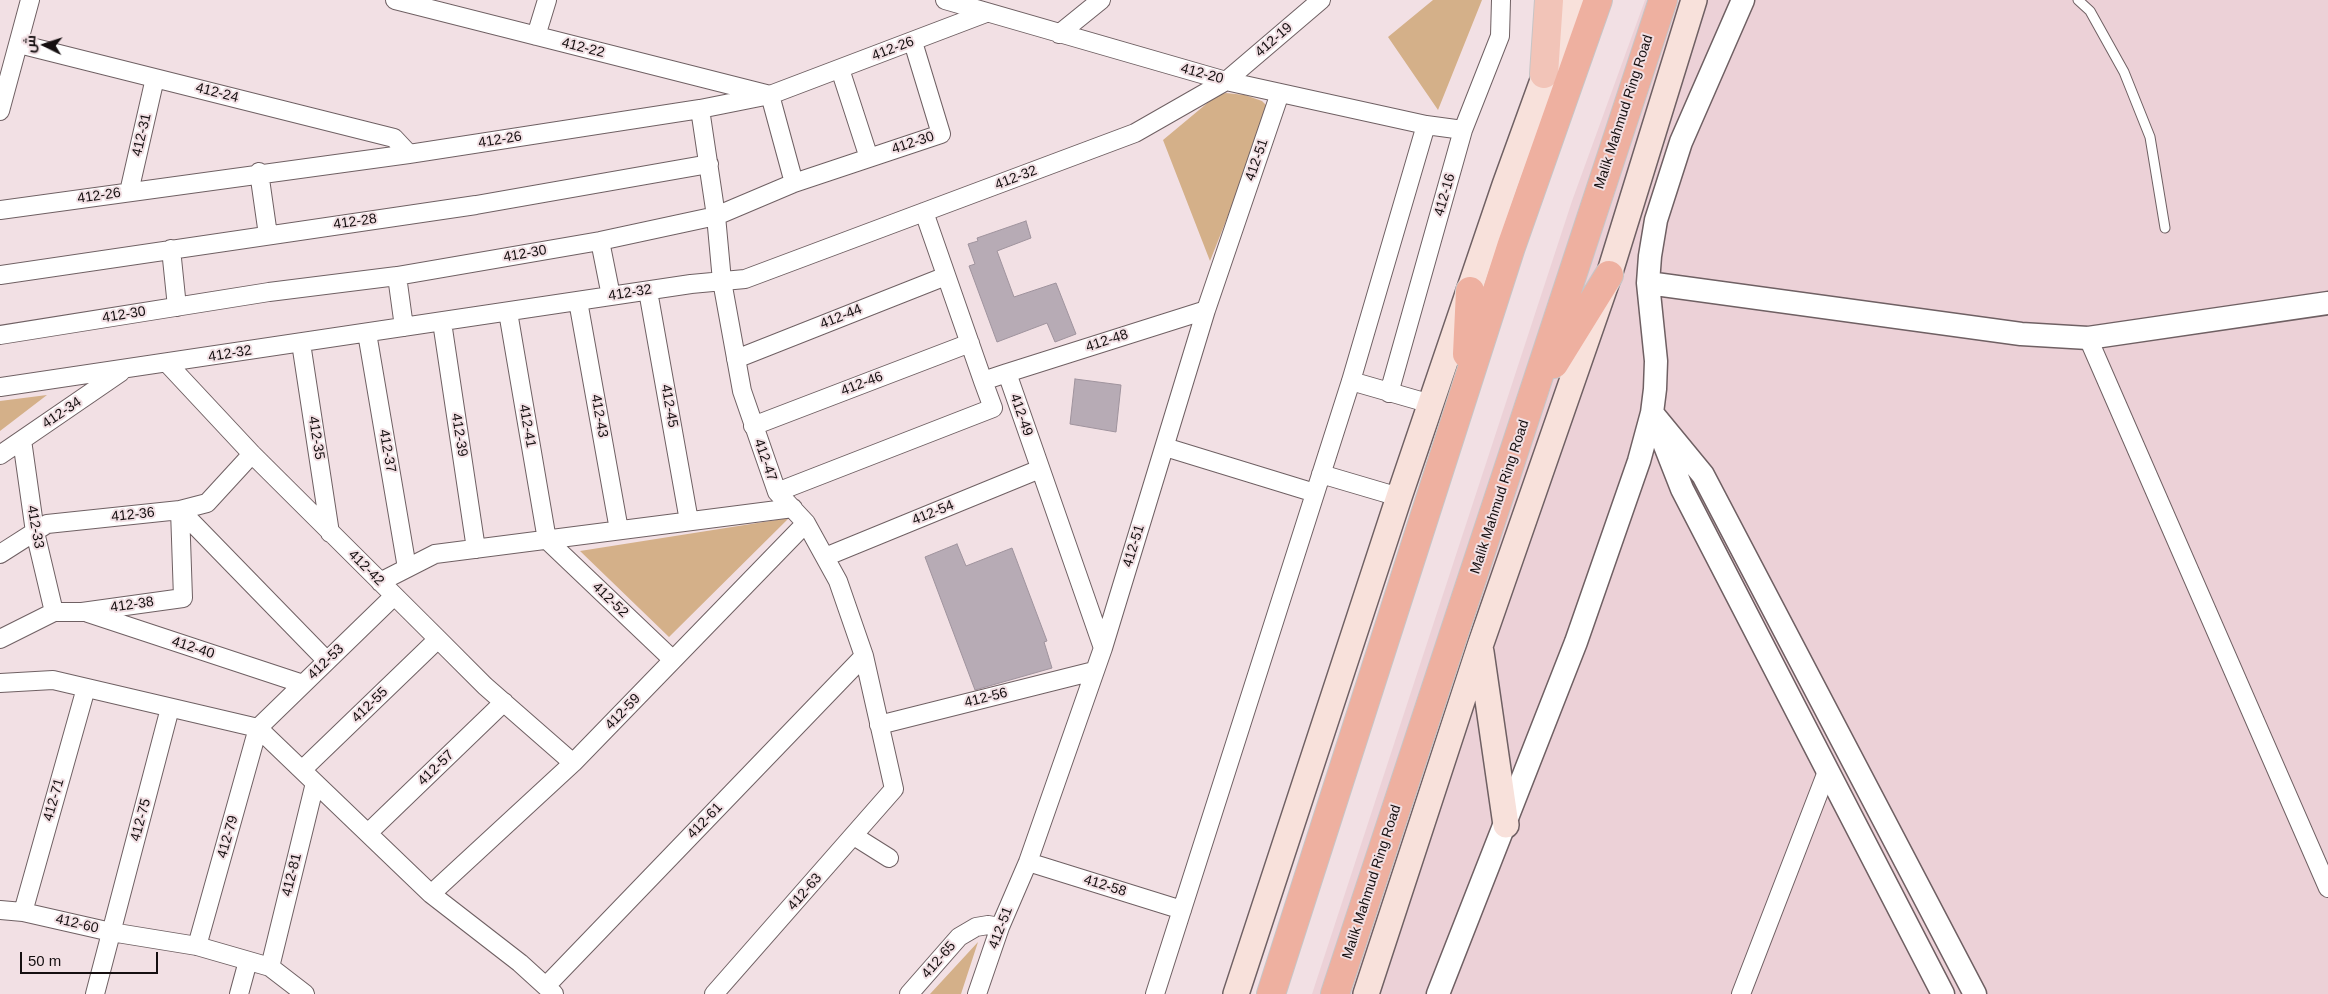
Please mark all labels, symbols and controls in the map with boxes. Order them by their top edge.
street label: 412-19 [1252,19,1296,61]
north arrow [20,20,70,70]
street label: 412-26 [870,33,916,65]
street label: Malik Mahmud Ring Road [1591,33,1657,191]
text: ش [21,34,39,53]
street label: 412-22 [560,35,606,61]
street label: 412-20 [1179,60,1225,88]
street label: 412-24 [194,80,240,106]
street label: 412-31 [129,112,155,158]
street label: 412-26 [477,128,523,152]
street label: 412-30 [890,128,936,158]
street label: 412-51 [1242,137,1272,183]
street label: 412-32 [993,162,1039,194]
street label: 412-16 [1431,172,1459,218]
street label: 412-26 [76,185,122,207]
street label: 412-28 [332,211,378,233]
street label: 412-30 [502,242,548,266]
street label: 412-32 [607,281,653,305]
street label: 412-44 [818,301,864,333]
street label: 412-30 [101,303,147,327]
street label: 412-48 [1084,326,1130,356]
street label: 412-32 [207,342,253,366]
street label: 412-46 [839,368,885,400]
street label: 412-45 [657,383,681,429]
street label: 412-49 [1006,392,1036,438]
street label: 412-43 [587,393,611,439]
street label: 412-34 [39,394,85,432]
street label: 412-41 [515,403,539,449]
street label: 412-39 [447,412,471,458]
street label: 412-35 [304,415,328,461]
street label: Malik Mahmud Ring Road [1467,418,1533,576]
street label: 412-37 [375,428,399,474]
street label: 412-47 [750,437,780,483]
street label: 412-54 [910,497,956,529]
street label: 412-33 [23,504,47,550]
street label: 412-36 [110,504,156,526]
street label: 412-51 [1120,523,1148,569]
street label: 412-42 [345,547,387,589]
street label: 412-52 [588,579,632,621]
street label: 412-38 [109,594,155,616]
street label: 412-40 [170,633,216,663]
street label: 412-53 [304,641,348,683]
street label: 412-55 [348,684,392,726]
street label: 412-56 [963,685,1009,711]
street label: 412-59 [602,690,644,734]
street label: 412-57 [414,747,458,789]
street label: 412-71 [40,777,68,823]
street label: 412-75 [127,797,155,843]
street label: 412-61 [684,799,726,843]
street label: Malik Mahmud Ring Road [1339,803,1405,961]
street label: 412-79 [214,814,242,860]
street label: 412-81 [279,852,305,898]
street label: 412-63 [784,870,826,914]
street label: 412-58 [1082,872,1128,900]
street label: 412-51 [985,905,1017,951]
street label: 412-60 [54,911,100,937]
street label: 412-65 [918,938,960,982]
scale bar [22,942,160,974]
text: 50 m [28,952,61,969]

